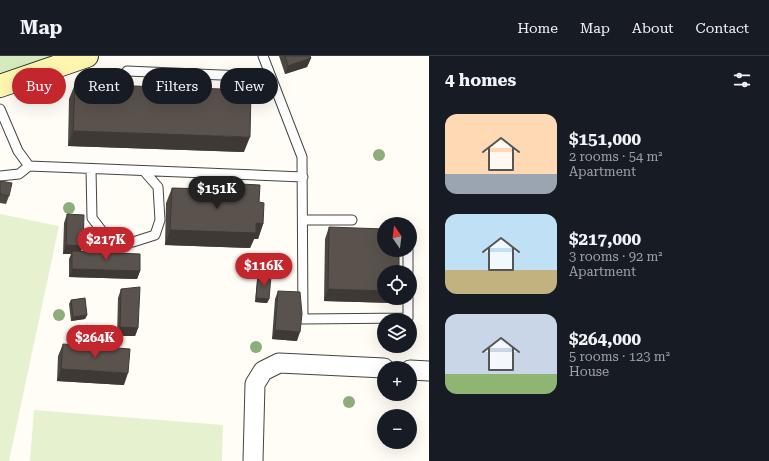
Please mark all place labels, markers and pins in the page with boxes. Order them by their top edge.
pin: $151K [189,176,245,210]
pin: $217K [78,227,134,261]
pin: $116K [236,253,292,287]
pin: $264K [67,325,123,359]

